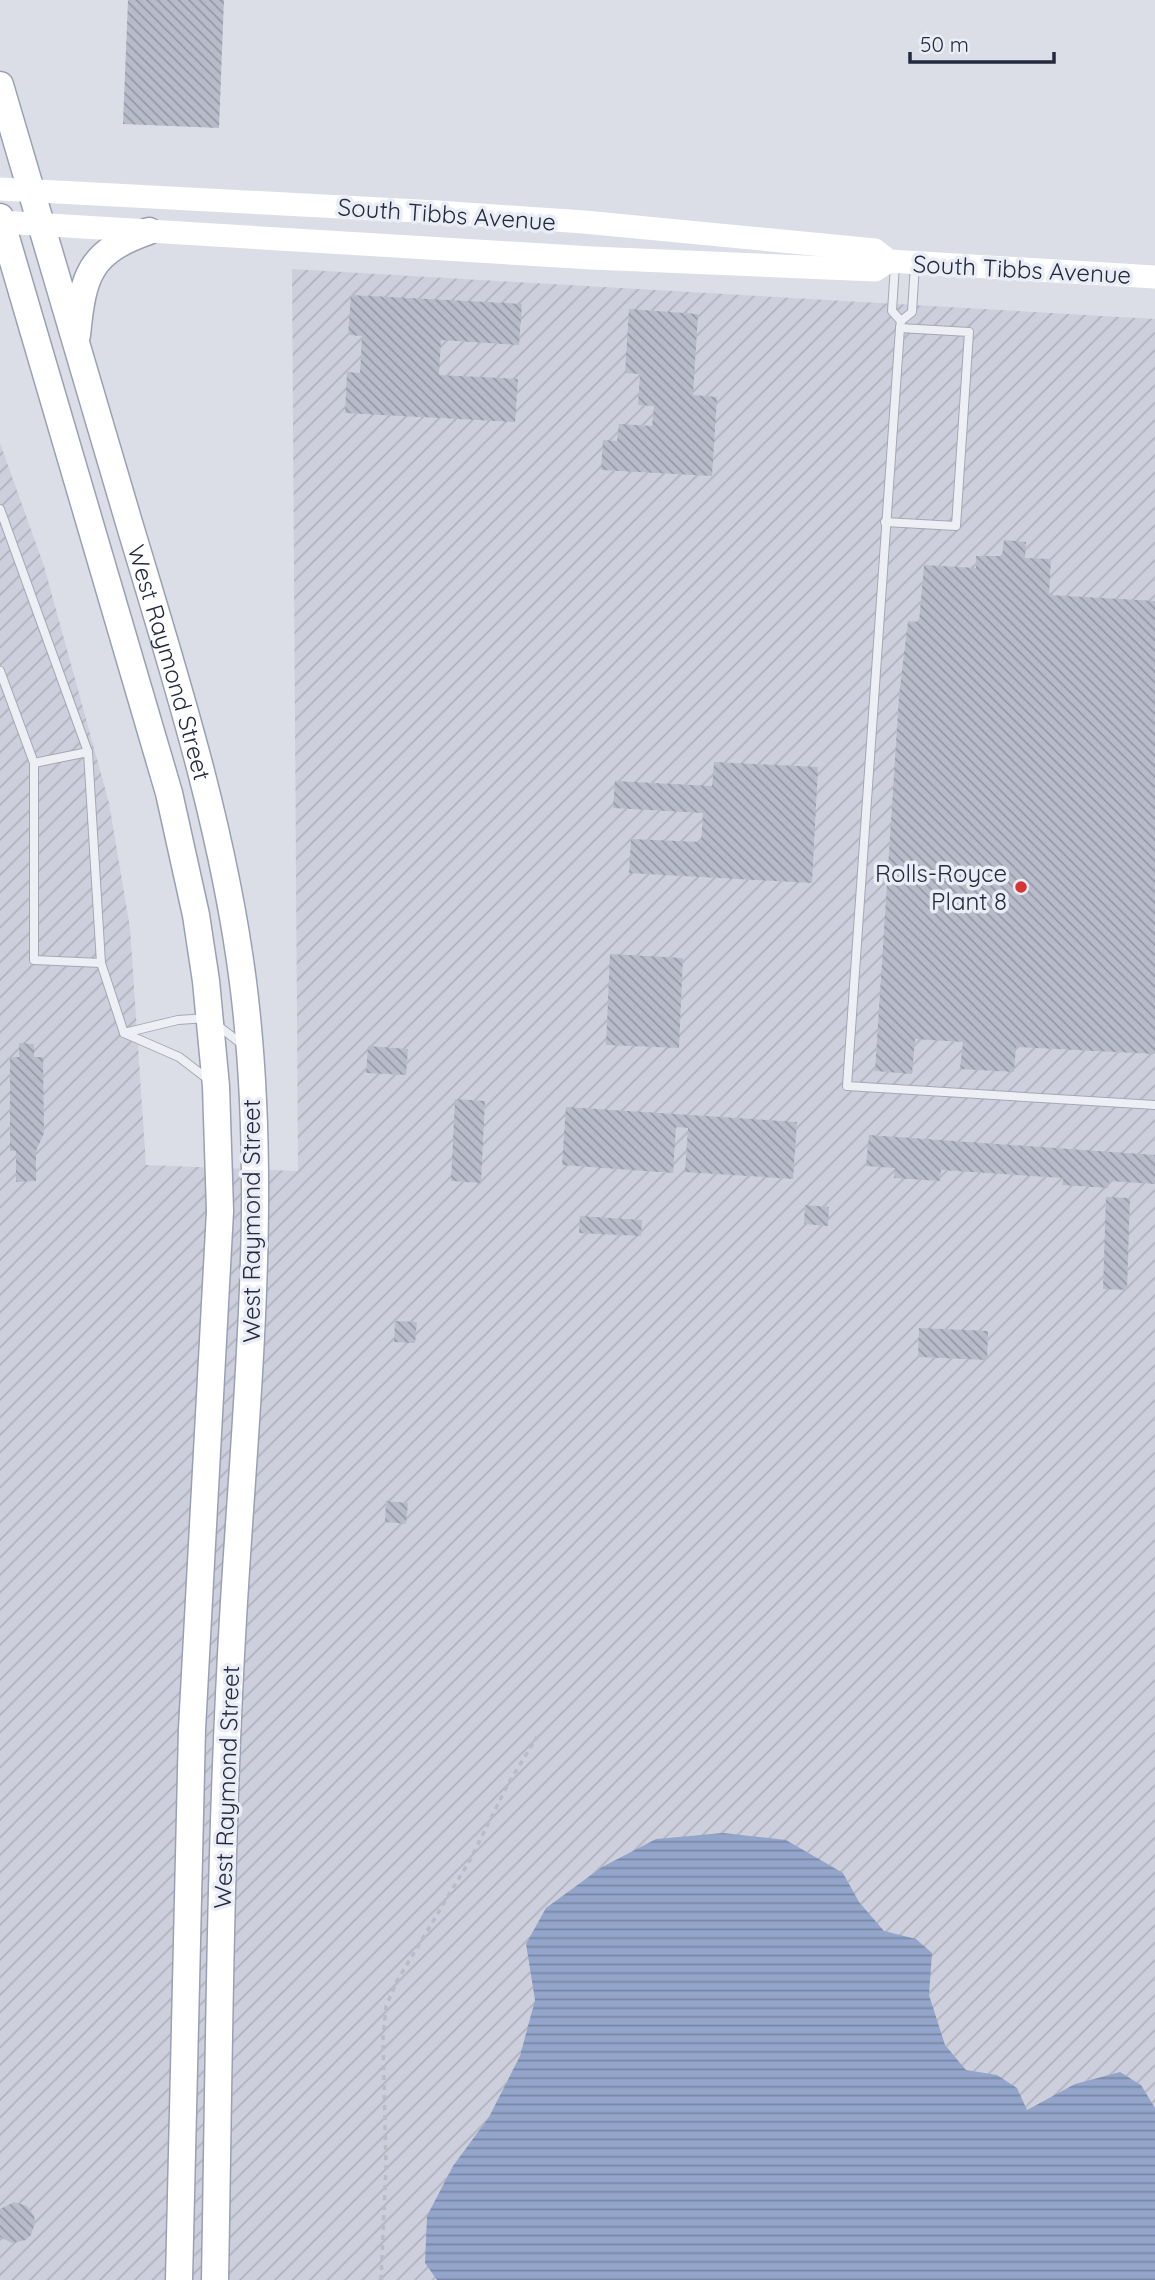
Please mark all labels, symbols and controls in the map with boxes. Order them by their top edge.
scale bar [910,21,1054,65]
text: 50 m [920,31,969,57]
street label: South Tibbs Avenue [337,191,557,237]
street label: South Tibbs Avenue [912,248,1132,290]
street label: West Raymond Street [121,541,218,783]
place label: Rolls-Royce Plant 8 [875,858,1007,916]
marker: Rolls-Royce Plant 8 [1013,879,1029,895]
street label: West Raymond Street [236,1099,266,1343]
street label: West Raymond Street [207,1665,245,1909]

